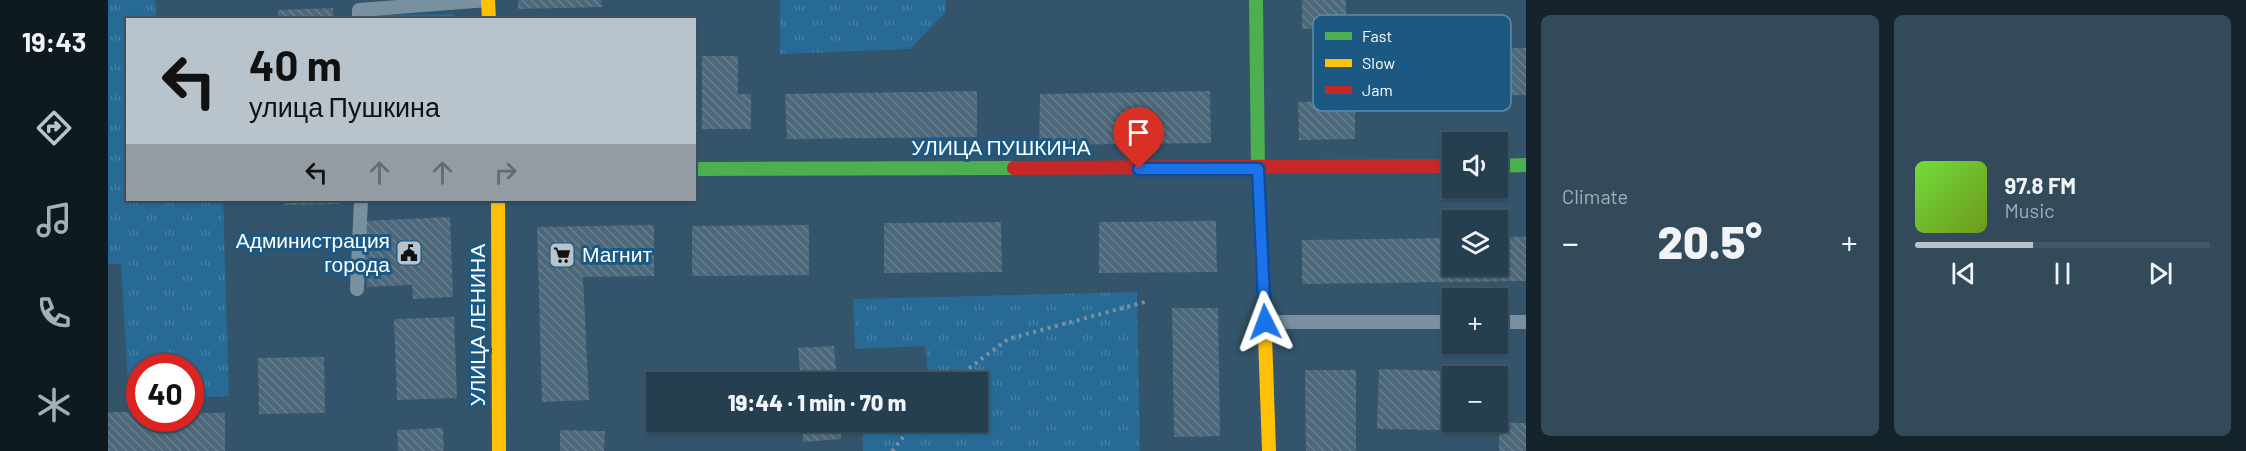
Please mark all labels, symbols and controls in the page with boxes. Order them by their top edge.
legend [1313,15,1511,111]
text: 19:43 [22,25,86,57]
text: Fast [1362,26,1392,45]
text: 40 m [249,39,342,89]
icon: left [150,42,228,120]
text: Slow [1362,53,1395,72]
text: Jam [1362,80,1393,99]
text: улица Пушкина [249,90,440,122]
icon: directions [33,107,75,149]
pin [1113,107,1164,169]
icon: arrive [1122,116,1155,149]
map controls [1442,132,1508,432]
button: sound [1442,132,1508,198]
street label: УЛИЦА ПУШКИНА [911,134,1091,159]
icon: left [300,156,333,189]
icon: ahead [363,156,396,189]
icon: ahead [426,156,459,189]
icon: right [489,156,522,189]
text: 97.8 FM [2005,172,2076,198]
text: Climate [1562,184,1628,208]
text: Music [2005,198,2055,222]
icon: music [33,199,75,241]
button: layers [1442,210,1508,276]
text: 20.5° [1657,214,1762,268]
text: − [1562,222,1579,262]
text: + [1841,222,1858,262]
place label: Администрация города [236,227,390,276]
public building icon: Администрация города [394,238,424,268]
supermarket icon: Магнит [547,240,577,270]
place label: Магнит [582,241,652,266]
street label: УЛИЦА ЛЕНИНА [464,244,489,406]
icon: previous [1947,257,1980,290]
icon: pause [2046,257,2079,290]
icon: next [2144,257,2177,290]
button: + [1442,288,1508,354]
position arrow [1233,290,1297,354]
icon: phone [33,292,75,334]
speed limit sign: 40 [126,354,204,432]
button: − [1442,366,1508,432]
icon: climate [33,384,75,426]
text: 19:44 · 1 min · 70 m [728,389,906,415]

